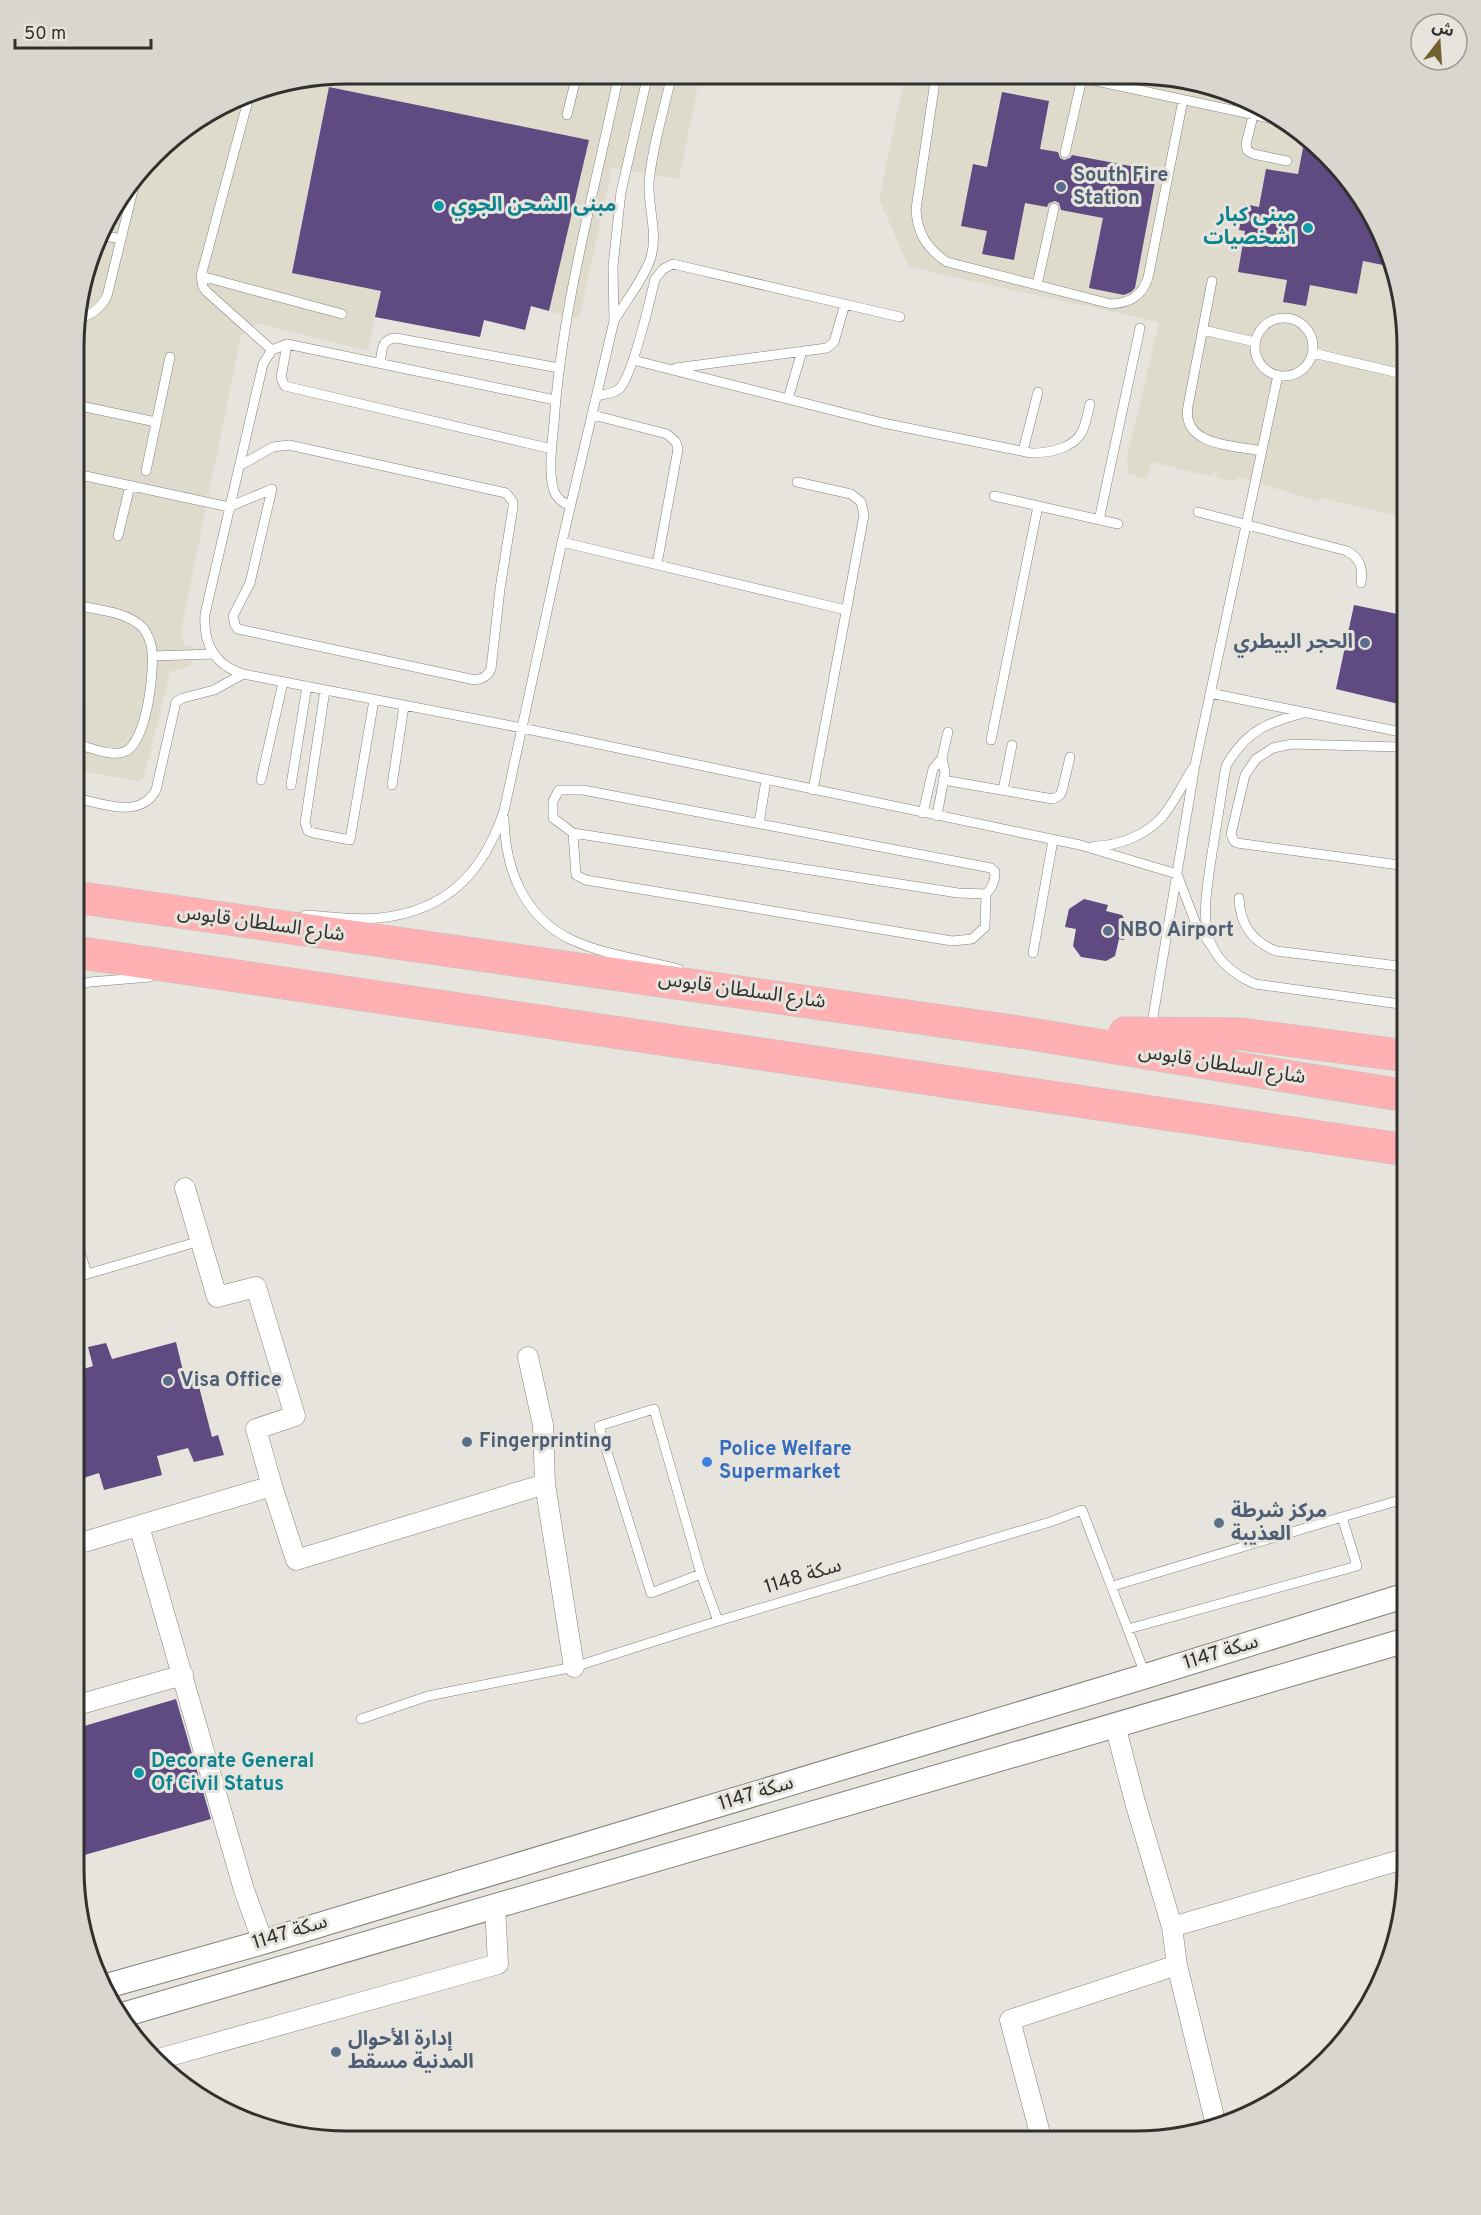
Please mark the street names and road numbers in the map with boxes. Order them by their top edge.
street label: شارع السلطان قابوس [176,899,346,949]
street label: شارع السلطان قابوس [657,966,827,1016]
street label: شارع السلطان قابوس [1137,1039,1307,1091]
street label: سكة 1148 [761,1553,845,1601]
street label: سكة 1147 [1180,1629,1262,1677]
street label: سكة 1147 [715,1770,797,1818]
street label: سكة 1147 [249,1909,331,1957]

